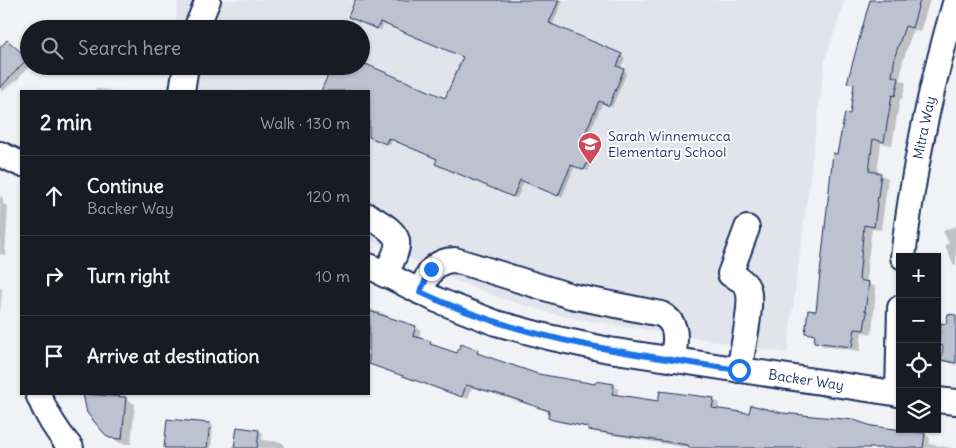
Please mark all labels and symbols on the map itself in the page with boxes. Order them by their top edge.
street label: Mitra Way [909,94,939,161]
place label: Sarah Winnemucca Elementary School [608,127,731,161]
school or university icon: Sarah Winnemucca Elementary School [577,131,603,165]
route end [420,258,443,281]
route start [728,359,751,382]
street label: Backer Way [767,365,845,394]

